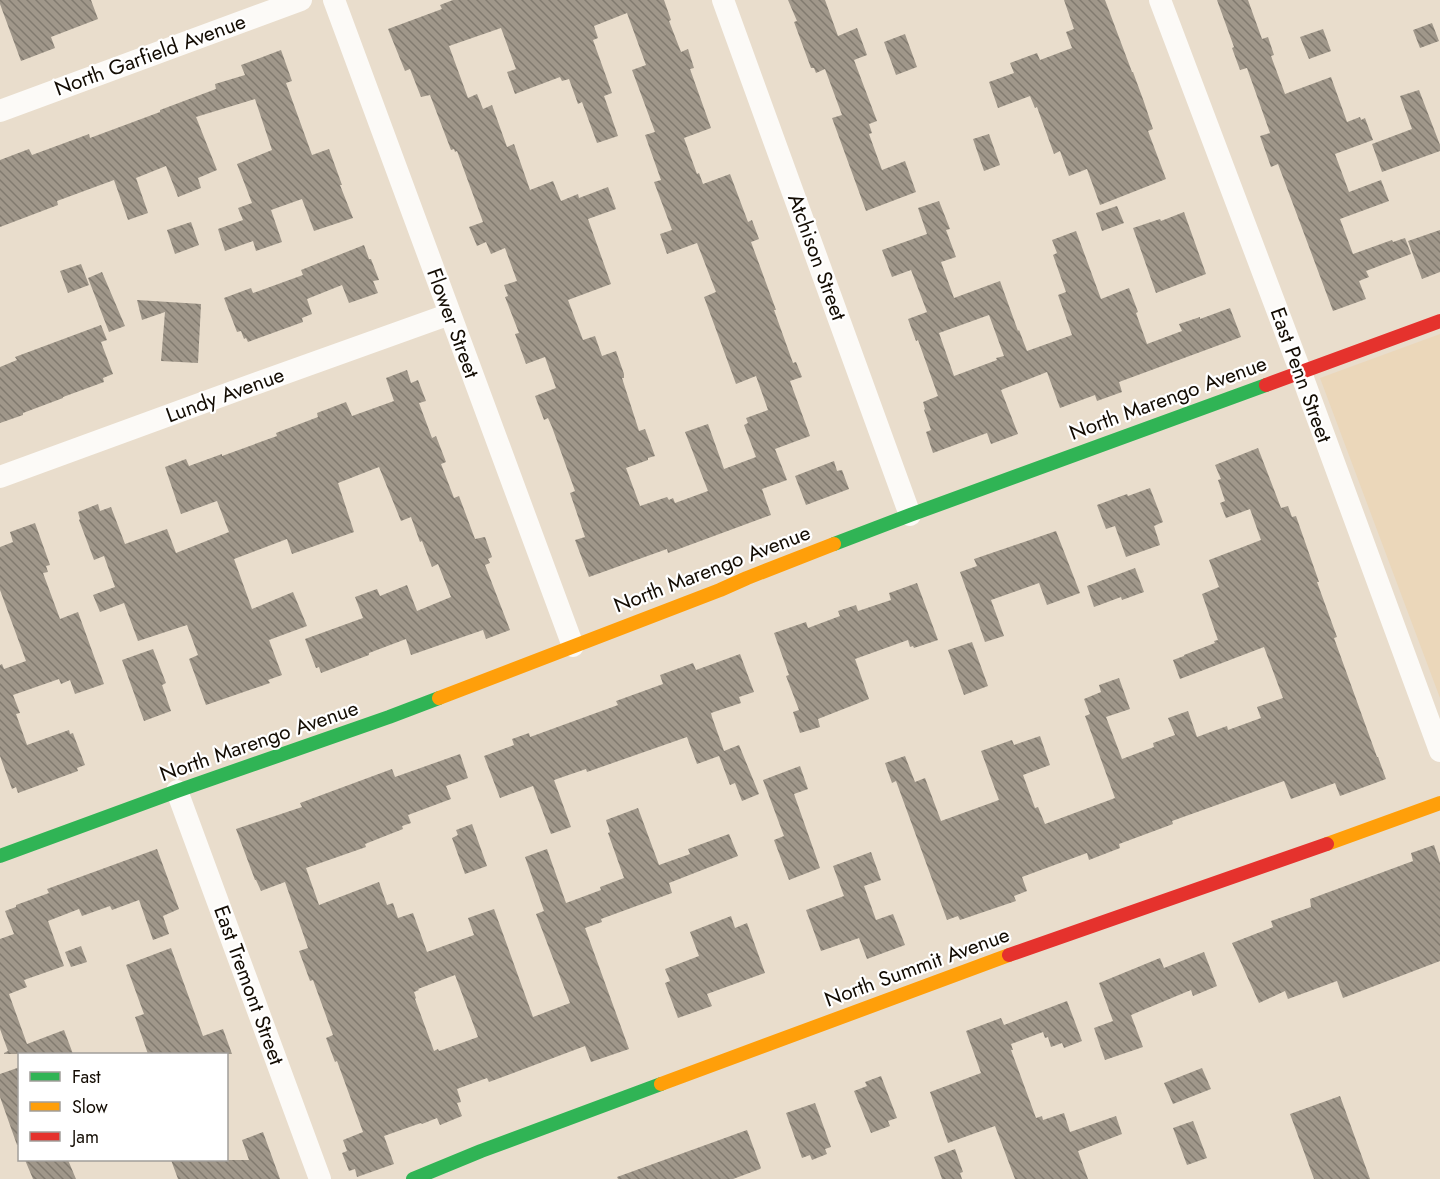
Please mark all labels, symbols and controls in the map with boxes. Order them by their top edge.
street label: North Garfield Avenue [50,6,250,104]
street label: Atchison Street [780,189,854,325]
street label: Flower Street [419,264,487,382]
street label: East Penn Street [1263,303,1339,447]
street label: North Marengo Avenue [1065,348,1271,448]
street label: Lundy Avenue [162,360,289,430]
street label: North Marengo Avenue [609,518,815,620]
street label: North Marengo Avenue [156,693,363,789]
street label: East Tremont Street [206,901,292,1069]
street label: North Summit Avenue [820,920,1014,1014]
legend [18,1053,228,1161]
text: Fast [72,1064,101,1090]
text: Slow [72,1094,109,1120]
text: Jam [70,1124,99,1150]

